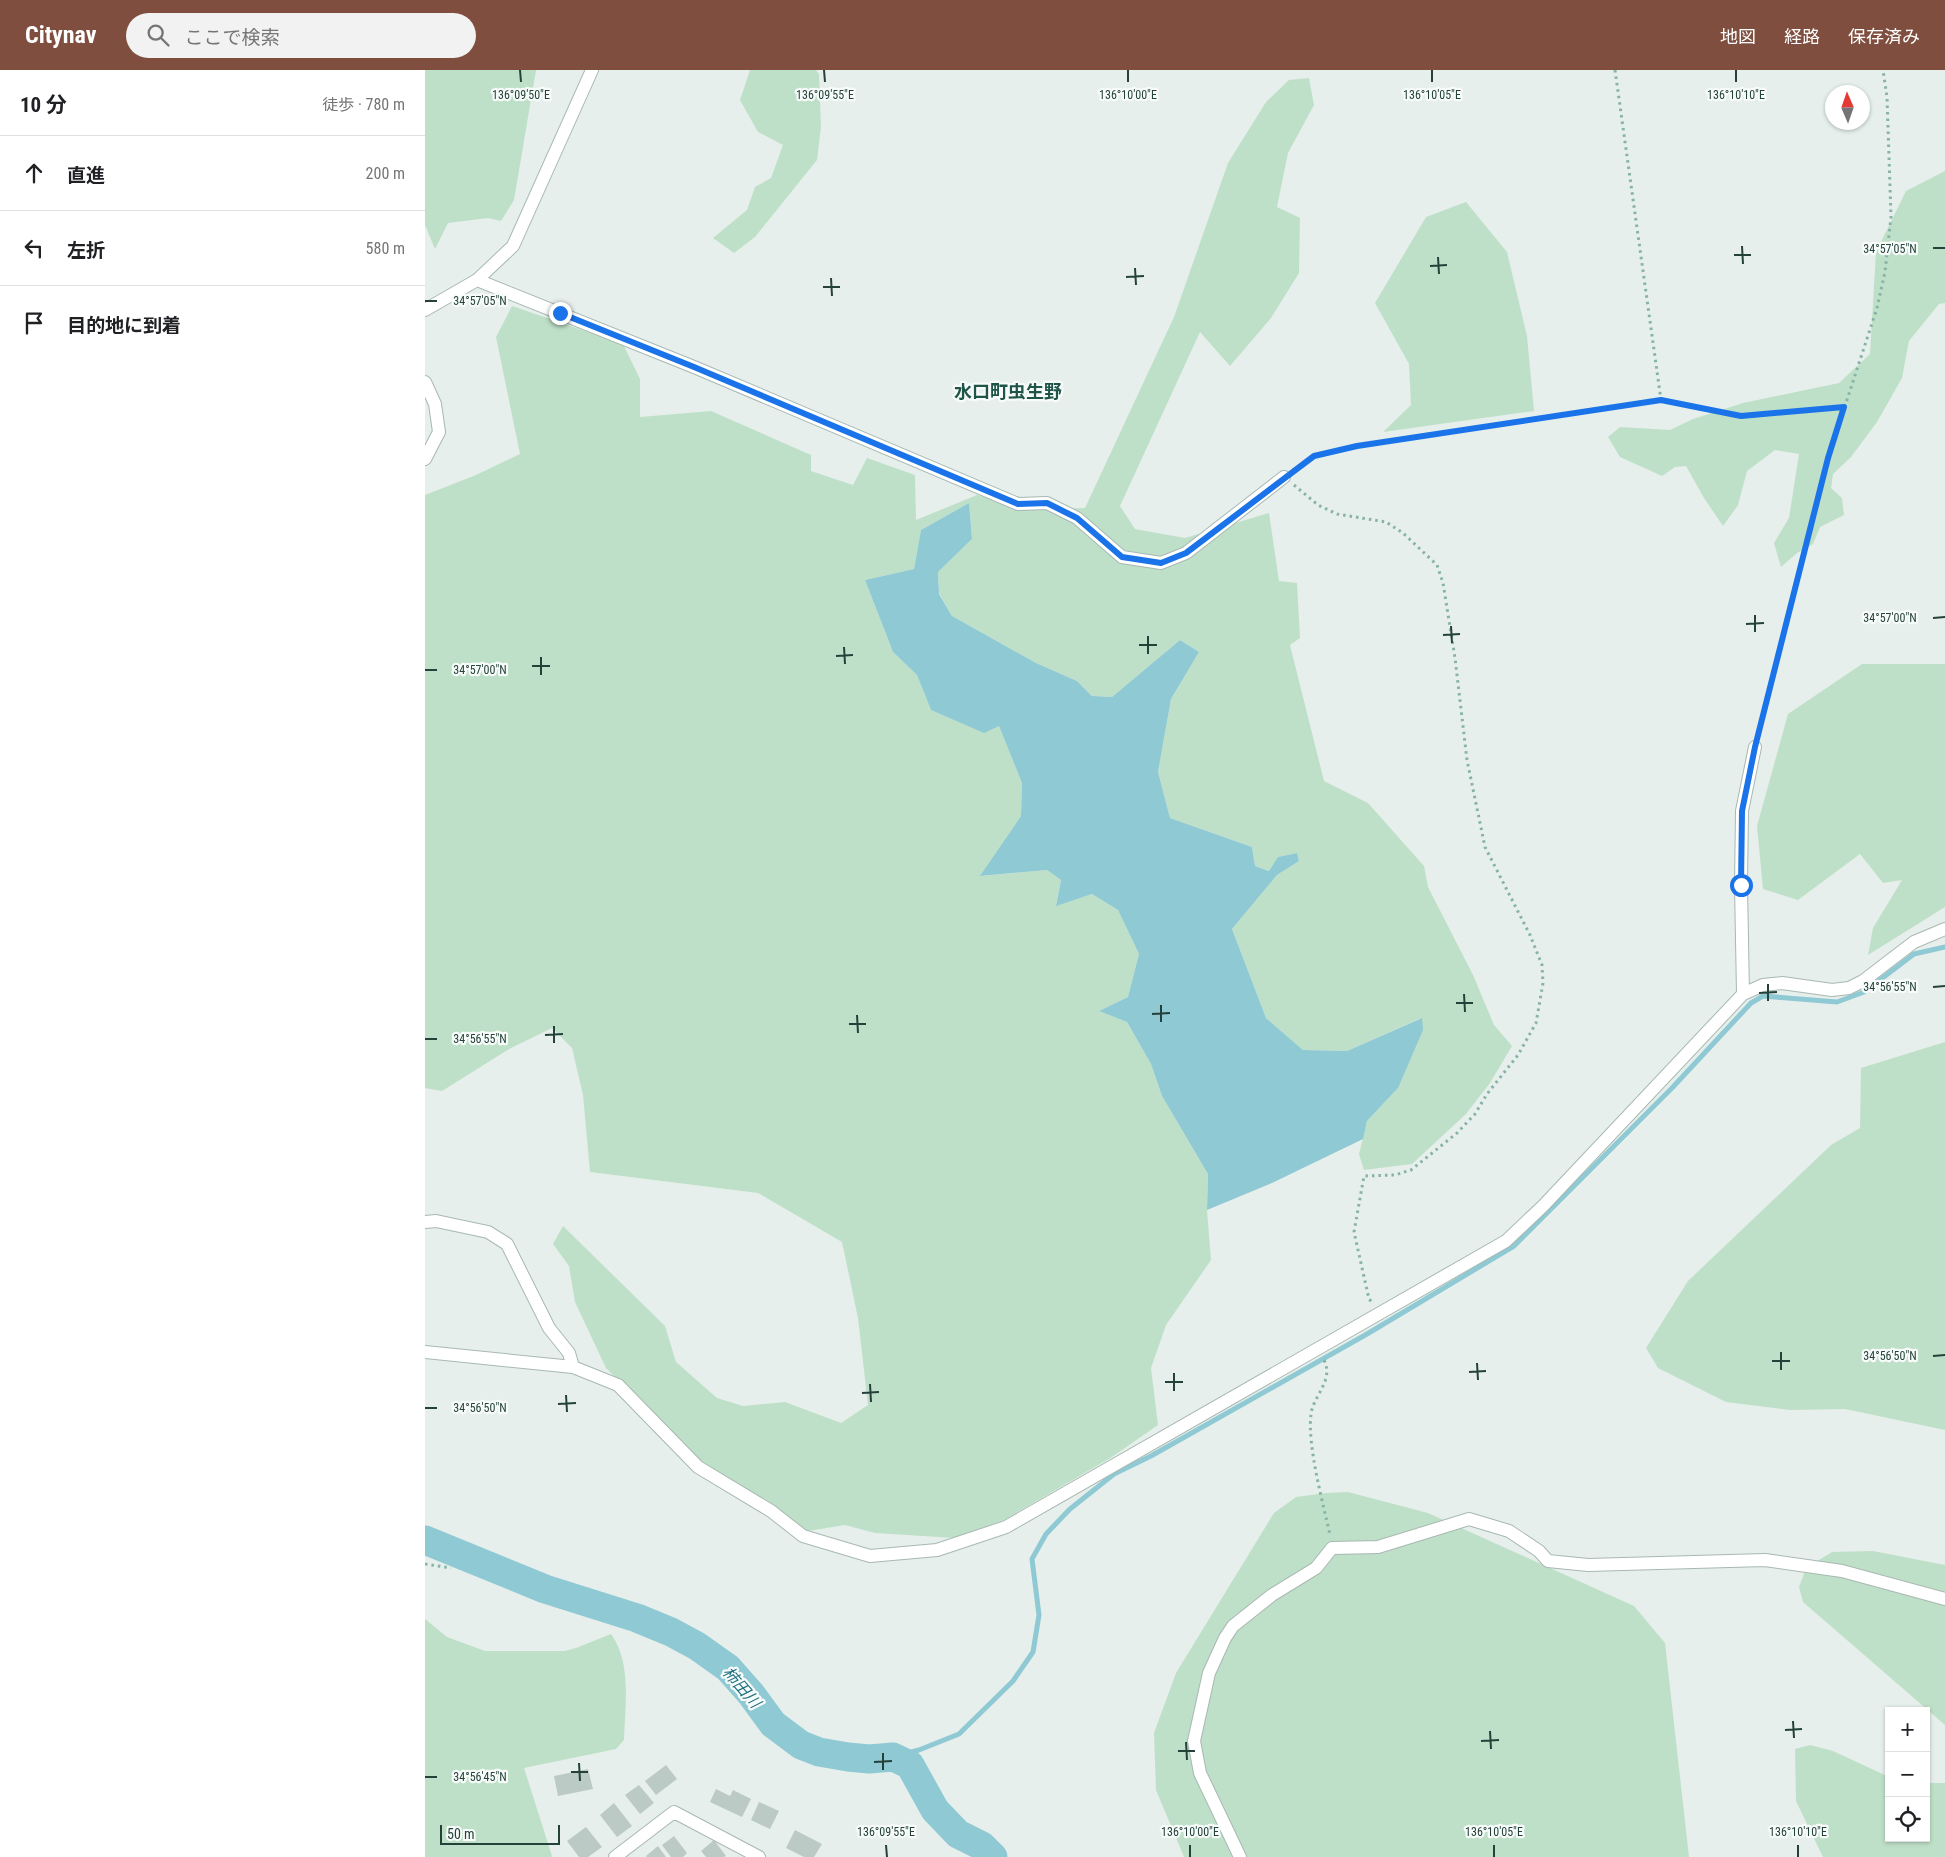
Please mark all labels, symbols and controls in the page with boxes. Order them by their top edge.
search box [126,13,476,58]
text: Citynav [25,21,96,49]
icon: search [144,21,172,49]
text: ここで検索 [184,26,280,49]
text: 地図 [1720,26,1756,47]
text: 経路 [1784,26,1820,47]
text: 保存済み [1848,26,1920,47]
north arrow [1825,85,1870,130]
text: 136°09'50"E [492,88,550,102]
text: 136°09'55"E [796,88,854,102]
text: 136°10'00"E [1099,88,1157,102]
text: 136°10'05"E [1403,88,1461,102]
text: 136°10'10"E [1707,88,1765,102]
text: 10 分 [20,93,67,117]
text: 徒歩 · 780 m [322,95,405,114]
icon: ahead [20,159,48,187]
text: 直進 [67,164,105,187]
text: 200 m [366,164,405,183]
icon: left [20,234,48,262]
text: 左折 [67,239,105,262]
text: 580 m [366,239,405,258]
text: 34°57'05"N [1863,242,1917,256]
text: 34°57'05"N [453,294,507,308]
route end [549,302,572,325]
icon: arrive [20,309,48,337]
text: 目的地に到着 [67,314,181,337]
district label: 水口町虫生野 [954,381,1062,402]
text: 34°57'00"N [1863,611,1917,625]
text: 34°57'00"N [453,663,507,677]
route start [1730,874,1753,897]
text: 34°56'55"N [1863,980,1917,994]
text: 34°56'55"N [453,1032,507,1046]
text: 34°56'50"N [1863,1349,1917,1363]
text: 34°56'50"N [453,1401,507,1415]
water label: 柿田川 [719,1663,766,1713]
map controls [1885,1707,1930,1842]
button: + [1885,1707,1930,1752]
button: − [1885,1752,1930,1797]
text: 34°56'45"N [453,1770,507,1784]
button: locate [1885,1797,1930,1842]
scale bar [440,1822,560,1845]
text: 136°09'55"E [857,1825,915,1839]
text: 136°10'00"E [1161,1825,1219,1839]
text: 136°10'05"E [1465,1825,1523,1839]
text: 136°10'10"E [1769,1825,1827,1839]
text: 50 m [447,1826,475,1842]

